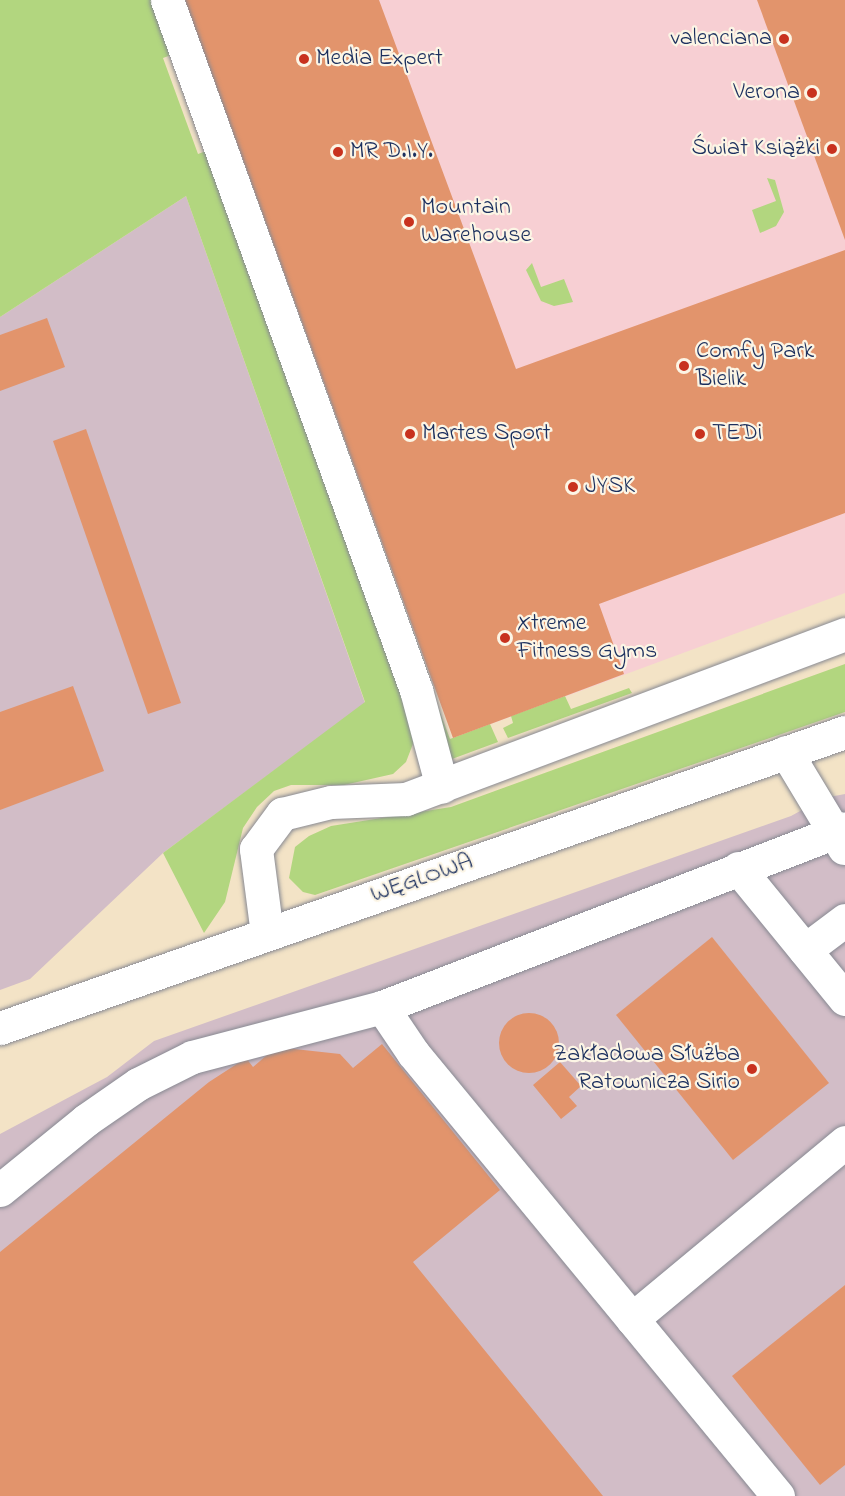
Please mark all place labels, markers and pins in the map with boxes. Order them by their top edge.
place label: valenciana [670,25,772,53]
marker: valenciana [777,32,791,46]
place label: Media Expert [316,45,443,73]
marker: Media Expert [297,52,311,66]
place label: Verona [733,79,800,107]
marker: Verona [805,86,819,100]
place label: Świat Książki [691,135,820,163]
place label: MR D.I.Y. [350,138,433,166]
marker: Świat Książki [825,142,839,156]
marker: MR D.I.Y. [331,145,345,159]
place label: Mountain Warehouse [421,194,531,250]
marker: Mountain Warehouse [402,215,416,229]
place label: Comfy Park Bielik [696,338,814,394]
marker: Comfy Park Bielik [677,359,691,373]
place label: Martes Sport [422,420,550,448]
place label: TEDi [712,420,762,448]
marker: Martes Sport [403,427,417,441]
marker: TEDi [693,427,707,441]
place label: JYSK [585,473,635,501]
marker: JYSK [566,480,580,494]
place label: Xtreme Fitness Gyms [517,610,657,666]
marker: Xtreme Fitness Gyms [498,631,512,645]
place label: Zakładowa Służba Ratownicza Sirio [554,1041,740,1097]
marker: Zakładowa Służba Ratownicza Sirio [745,1062,759,1076]

